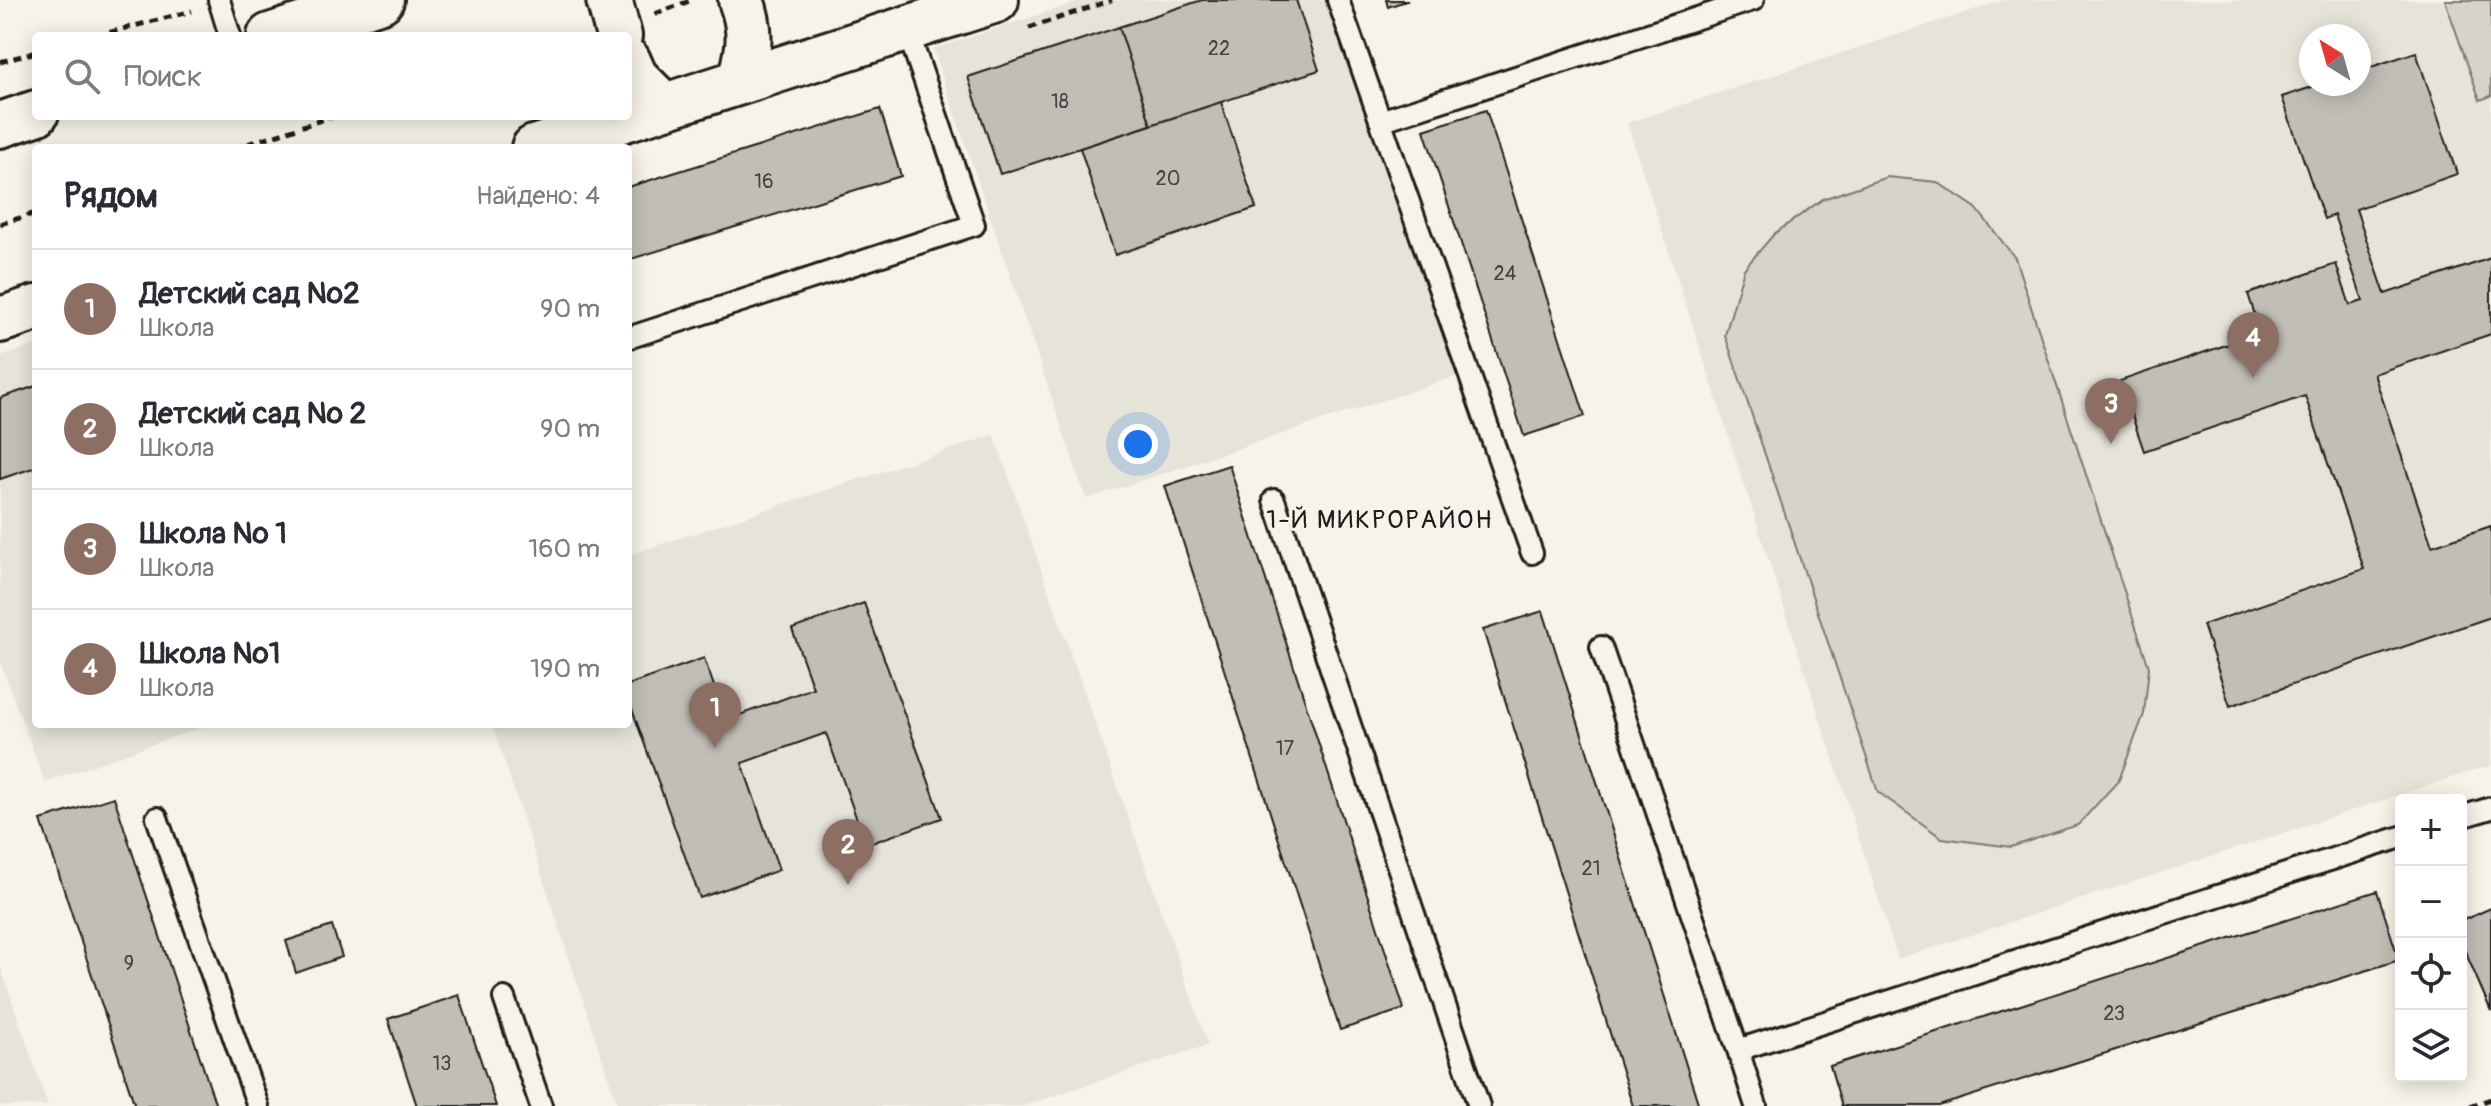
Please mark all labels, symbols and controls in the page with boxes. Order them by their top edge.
north arrow [2299,24,2371,96]
search box [32,32,632,120]
house number: 22 [1208,36,1230,61]
icon: search [60,54,104,98]
text: Поиск [124,58,202,95]
house number: 18 [1051,89,1069,114]
house number: 20 [1156,166,1180,191]
house number: 16 [754,169,774,194]
text: Рядом [64,175,158,218]
text: Найдено: 4 [476,180,600,212]
house number: 24 [1494,261,1517,286]
text: Детский сад №2 [140,275,360,312]
text: 1 [85,293,95,325]
text: 90 m [540,293,600,325]
text: Школа [140,312,214,344]
pin: 4 [2227,312,2279,378]
pin: 3 [2085,378,2137,444]
text: Детский сад № 2 [140,395,366,432]
text: 2 [83,413,97,445]
text: 90 m [540,413,600,445]
your location [1118,424,1158,464]
text: Школа [140,432,214,464]
district label: 1-Й МИКРОРАЙОН [1266,504,1494,536]
text: Школа № 1 [140,515,287,552]
text: 3 [83,533,97,565]
text: 160 m [528,533,600,565]
text: Школа [140,552,214,584]
text: Школа №1 [140,635,281,672]
text: 4 [82,653,98,685]
text: 190 m [530,653,600,685]
text: Школа [140,672,214,704]
pin: 1 [689,682,741,748]
house number: 17 [1276,736,1295,761]
map controls [2395,794,2467,1082]
button: + [2395,794,2467,866]
pin: 2 [822,819,874,885]
house number: 21 [1582,856,1601,881]
button: − [2395,866,2467,938]
button: locate [2395,938,2467,1010]
house number: 9 [124,951,134,976]
house number: 23 [2103,1001,2125,1026]
button: layers [2395,1010,2467,1082]
house number: 13 [433,1051,451,1076]

